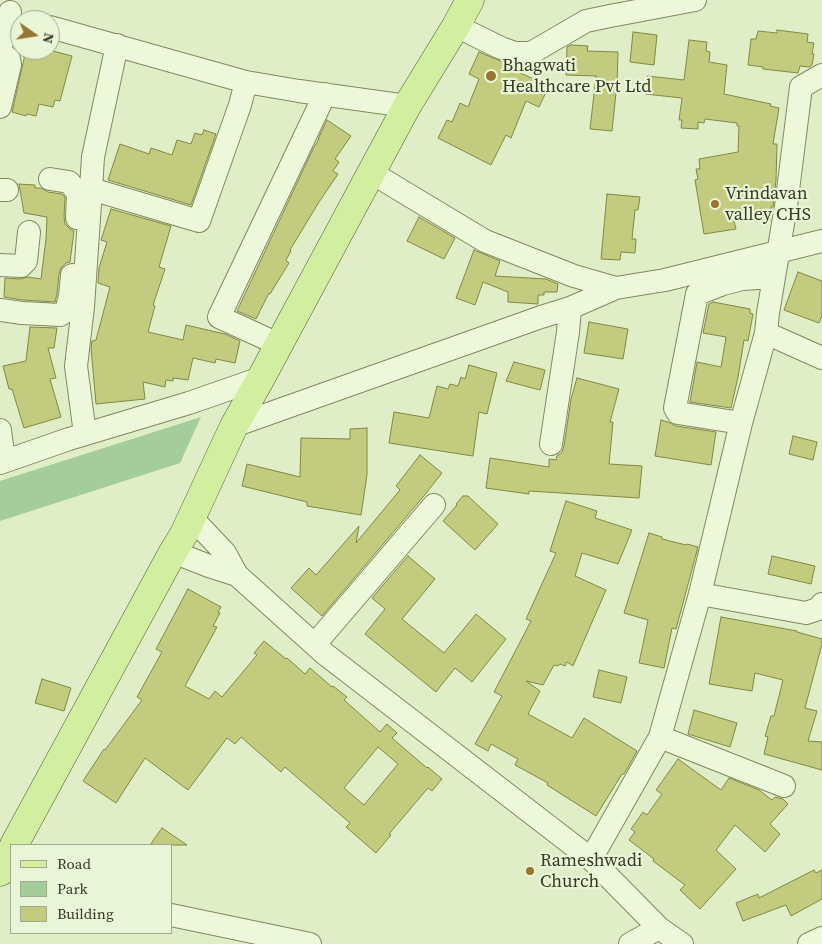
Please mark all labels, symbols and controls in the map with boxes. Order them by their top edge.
north arrow [10,10,60,60]
text: N [38,31,60,45]
place label: Bhagwati Healthcare Pvt Ltd [502,55,651,98]
marker: Bhagwati Healthcare Pvt Ltd [484,69,498,83]
place label: Vrindavan valley CHS [725,183,811,225]
marker: Vrindavan valley CHS [709,198,721,210]
legend [10,844,172,934]
place label: Rameshwadi Church [540,850,642,892]
text: Road [57,853,91,874]
marker: Rameshwadi Church [524,865,536,877]
text: Park [57,878,88,899]
text: Building [57,903,114,924]

